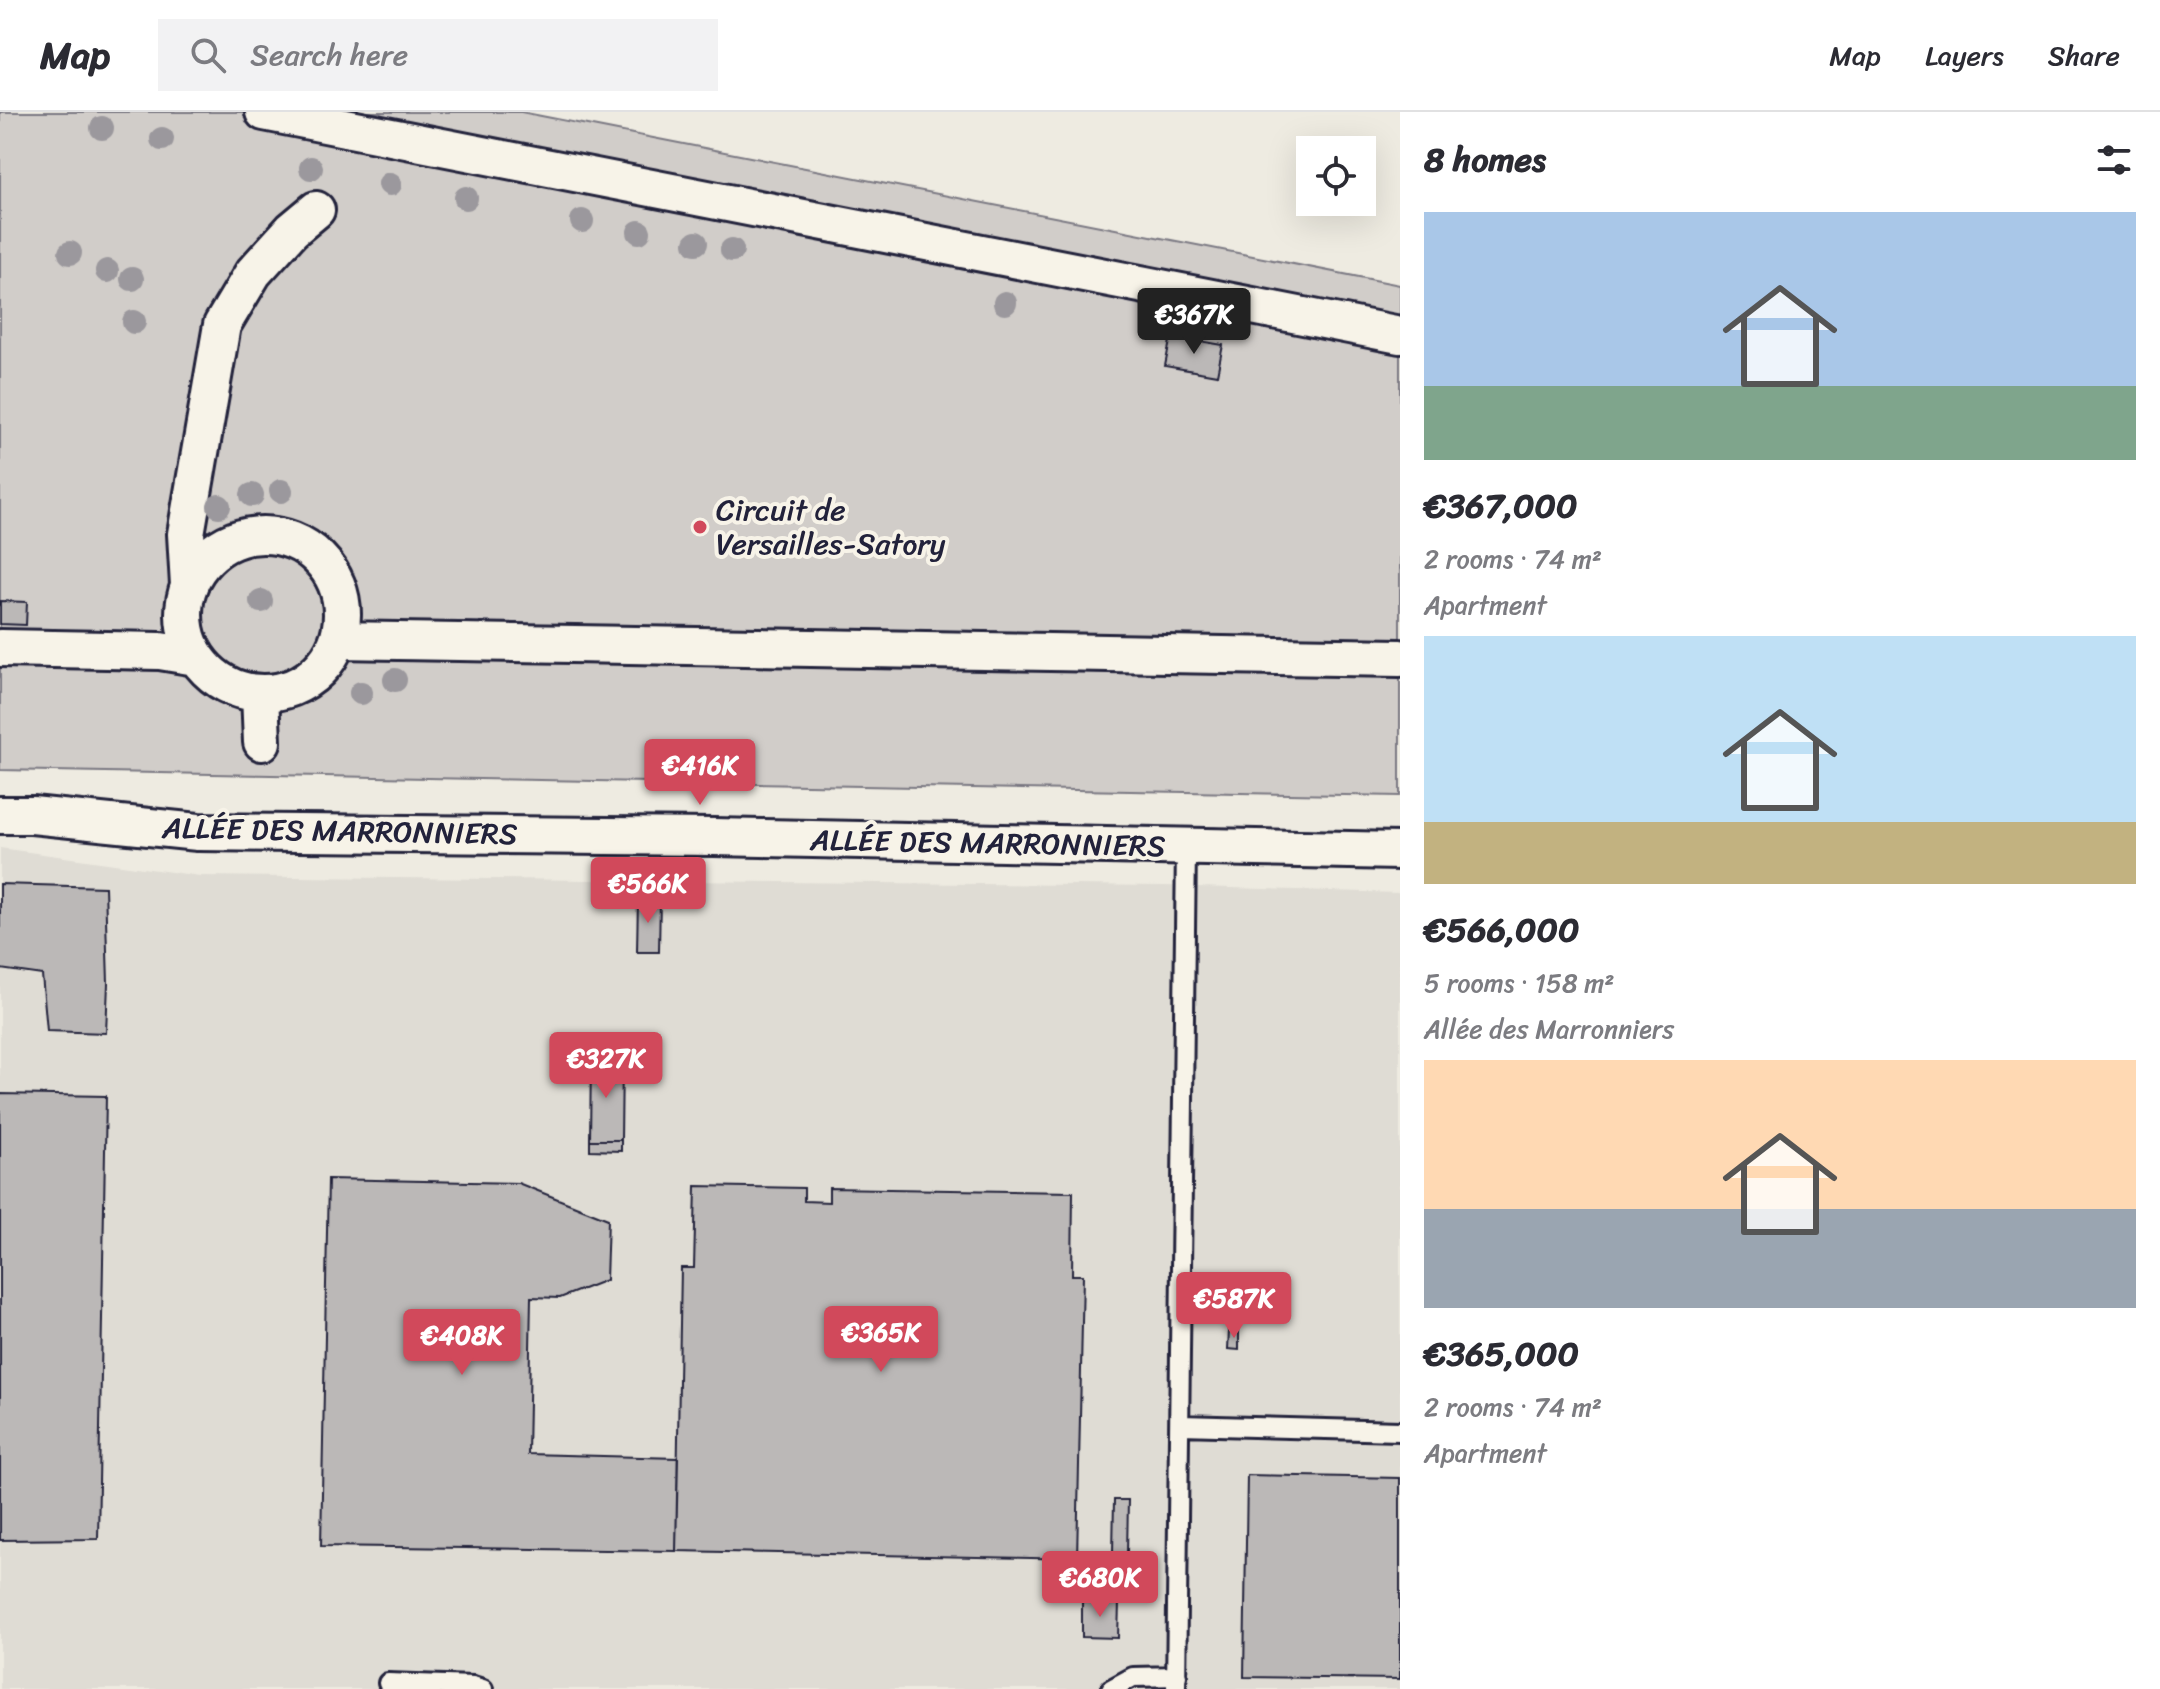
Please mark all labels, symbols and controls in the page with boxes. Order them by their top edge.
search box [158,19,718,91]
text: Map [40,22,110,89]
text: Search here [250,28,408,82]
text: Map [1829,31,1881,80]
text: Layers [1925,31,2004,80]
text: Share [2048,31,2120,80]
icon: search [186,33,230,77]
text: 8 homes [1424,130,1546,190]
map controls [1296,136,1376,216]
button: locate [1296,136,1376,216]
icon: filters [2092,138,2136,182]
icon: home [1708,264,1852,408]
pin: €367K [1138,288,1250,356]
text: €367K [1156,291,1232,337]
text: €367,000 [1424,476,1578,536]
place label: Circuit de Versailles-Satory [716,483,946,571]
marker: Circuit de Versailles-Satory [691,518,709,536]
text: 2 rooms · 74 m² [1424,536,1602,582]
text: Apartment [1424,582,1547,628]
icon: home [1708,688,1852,832]
pin: €416K [644,739,756,807]
text: €416K [662,742,738,788]
street label: ALLÉE DES MARRONNIERS [161,801,518,861]
street label: ALLÉE DES MARRONNIERS [809,813,1166,873]
pin: €566K [592,857,704,925]
text: €566K [609,860,687,906]
text: €566,000 [1424,900,1580,960]
text: 5 rooms · 158 m² [1424,960,1615,1006]
text: Allée des Marronniers [1424,1006,1674,1052]
pin: €327K [550,1032,662,1100]
text: €327K [567,1035,645,1081]
icon: home [1708,1112,1852,1256]
pin: €587K [1178,1272,1290,1340]
text: €587K [1194,1275,1274,1321]
pin: €365K [825,1306,937,1374]
pin: €408K [406,1309,518,1377]
text: €365K [842,1309,920,1355]
text: €408K [421,1312,503,1358]
text: €365,000 [1424,1324,1579,1384]
text: 2 rooms · 74 m² [1424,1384,1602,1430]
text: Apartment [1424,1430,1547,1476]
pin: €680K [1044,1551,1156,1619]
text: €680K [1060,1554,1140,1600]

